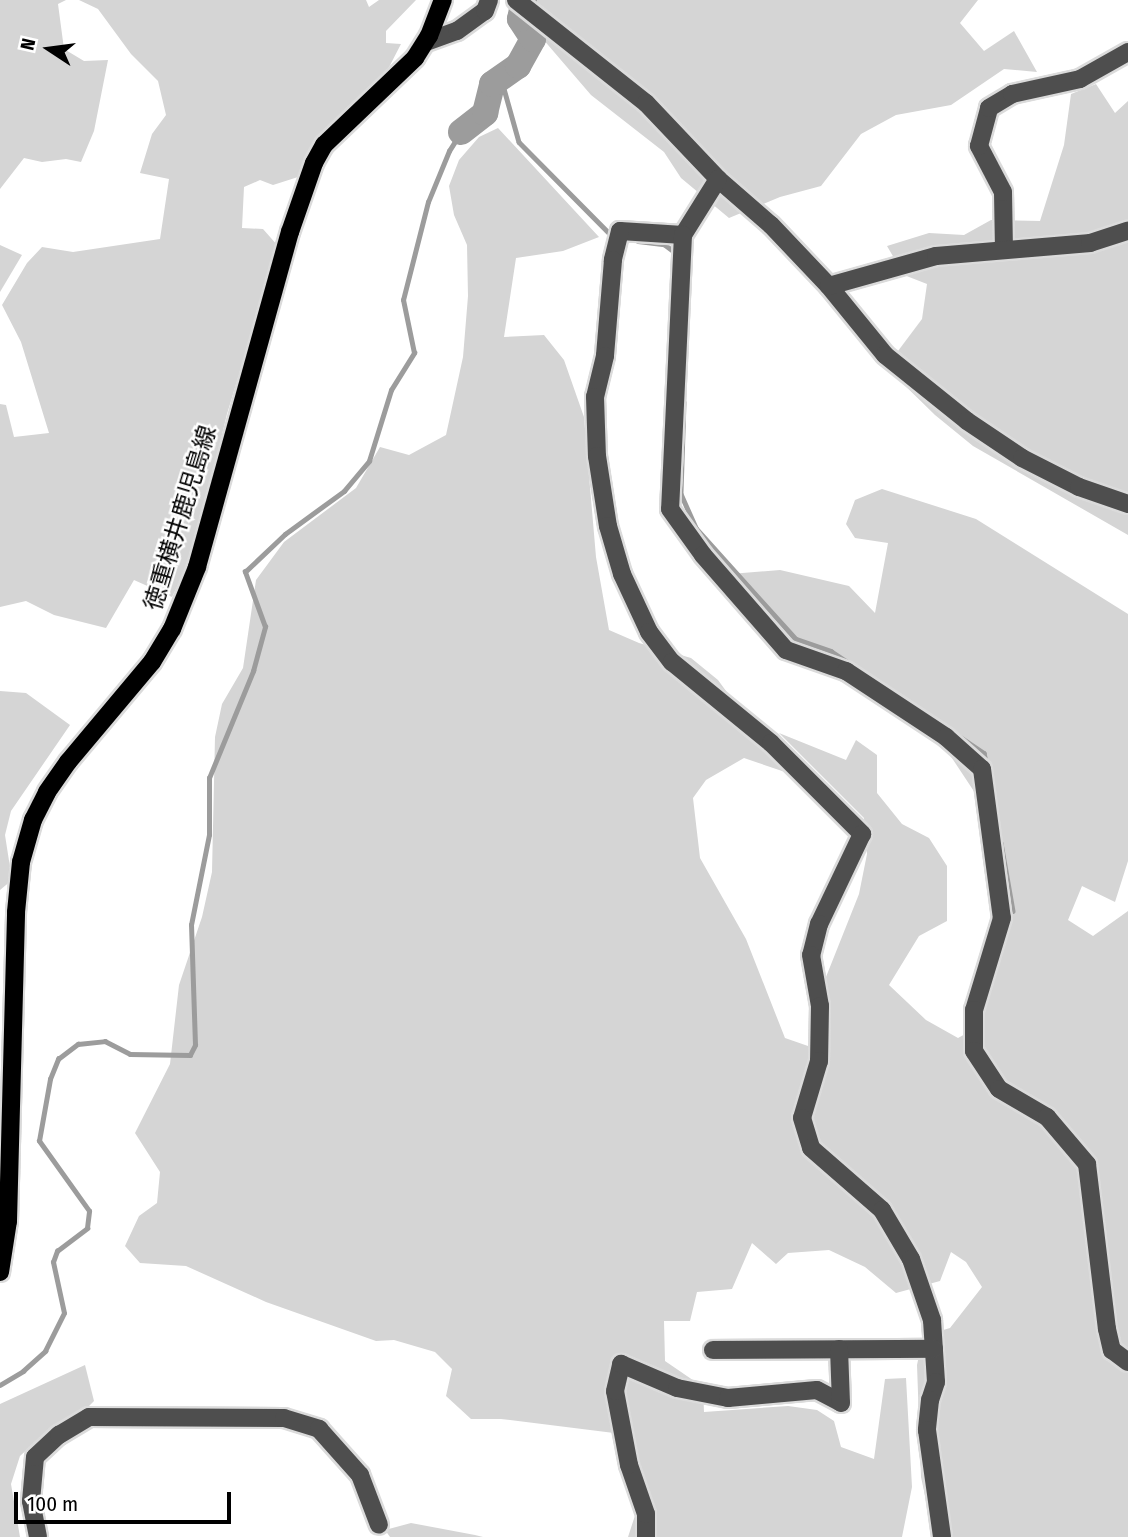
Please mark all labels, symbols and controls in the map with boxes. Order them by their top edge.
north arrow [14,14,84,84]
text: N [16,36,41,52]
street label: 徳重横井鹿児島線 [139,422,223,614]
scale bar [18,1478,234,1522]
text: 100 m [27,1491,78,1517]

